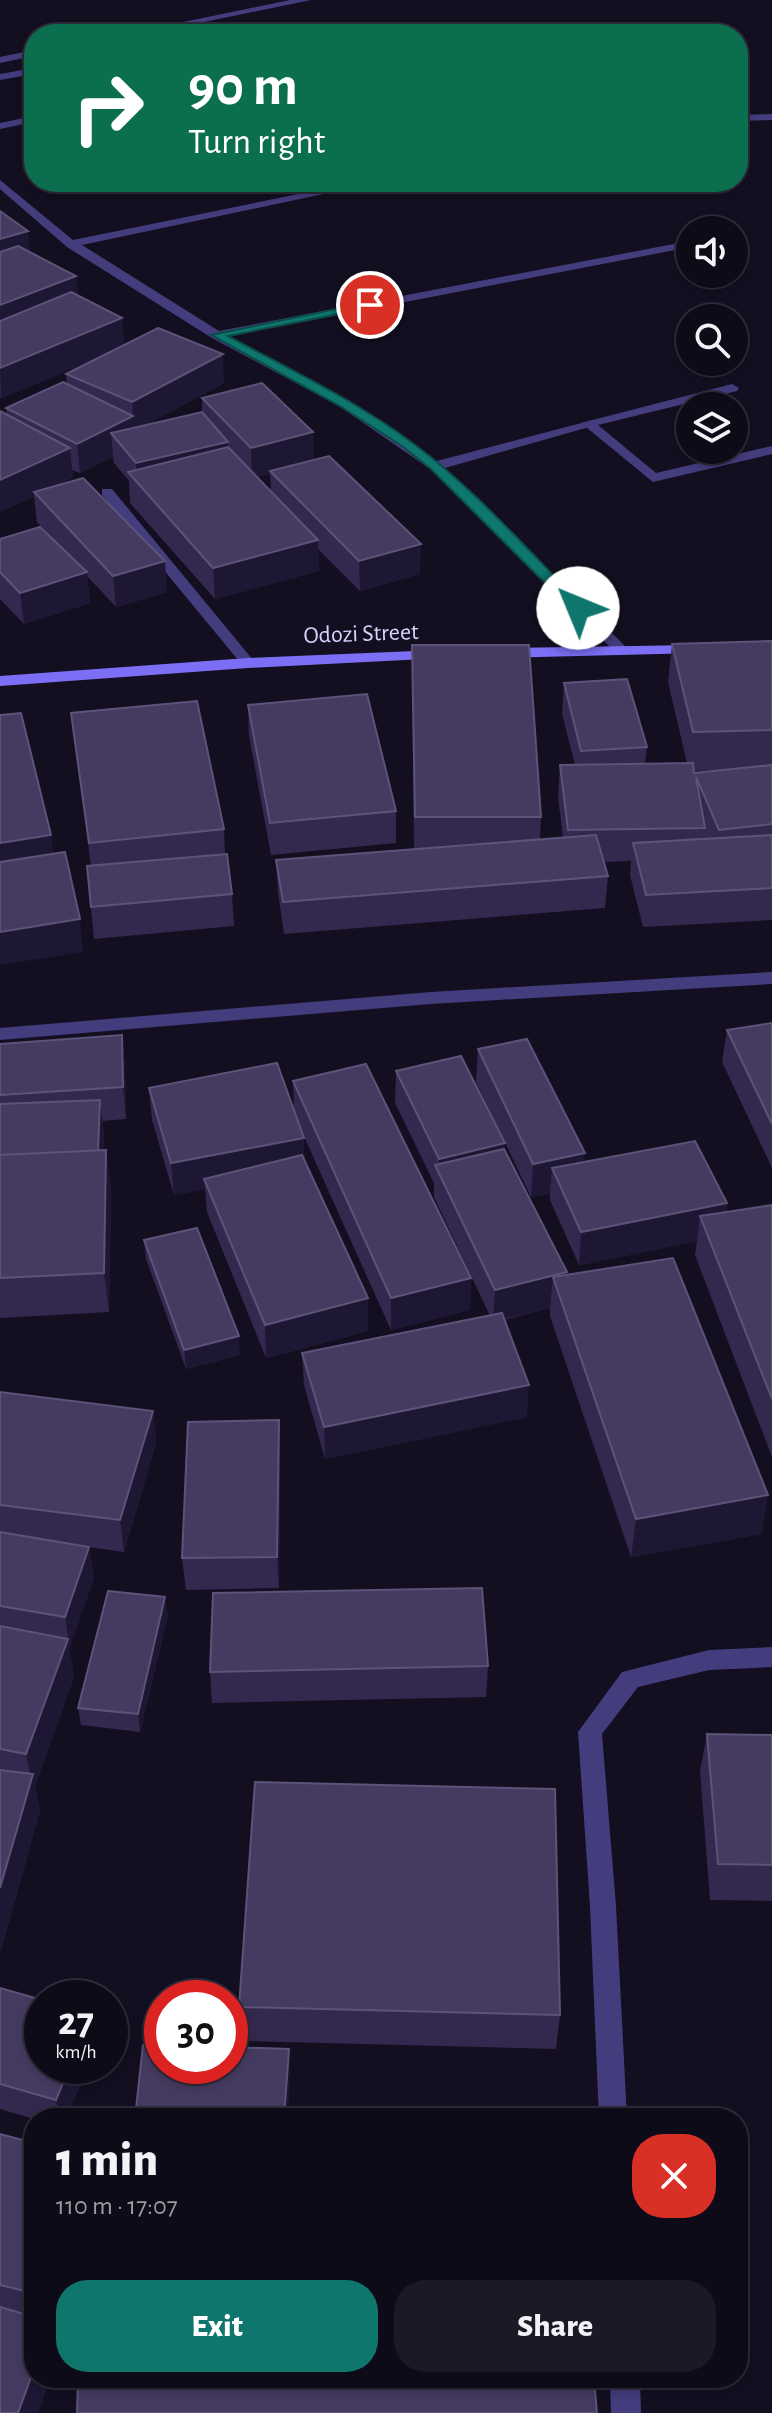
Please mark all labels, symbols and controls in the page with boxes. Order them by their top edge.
icon: right [56,56,160,160]
text: 90 m [188,59,298,115]
text: Turn right [188,124,325,160]
map controls [676,216,748,464]
button: sound [676,216,748,288]
pin [336,271,404,339]
icon: arrive [348,283,392,327]
button: search [676,304,748,376]
button: layers [676,392,748,464]
position arrow [536,566,620,650]
street label: Odozi Street [303,620,419,648]
speed limit sign: 30 [144,1980,248,2084]
text: 27 [58,2002,94,2042]
text: km/h [55,2042,97,2062]
button: close [632,2134,716,2218]
text: 1 min [56,2137,158,2185]
text: 110 m · 17:07 [56,2193,178,2219]
button: Exit [56,2280,378,2372]
button: Share [394,2280,716,2372]

